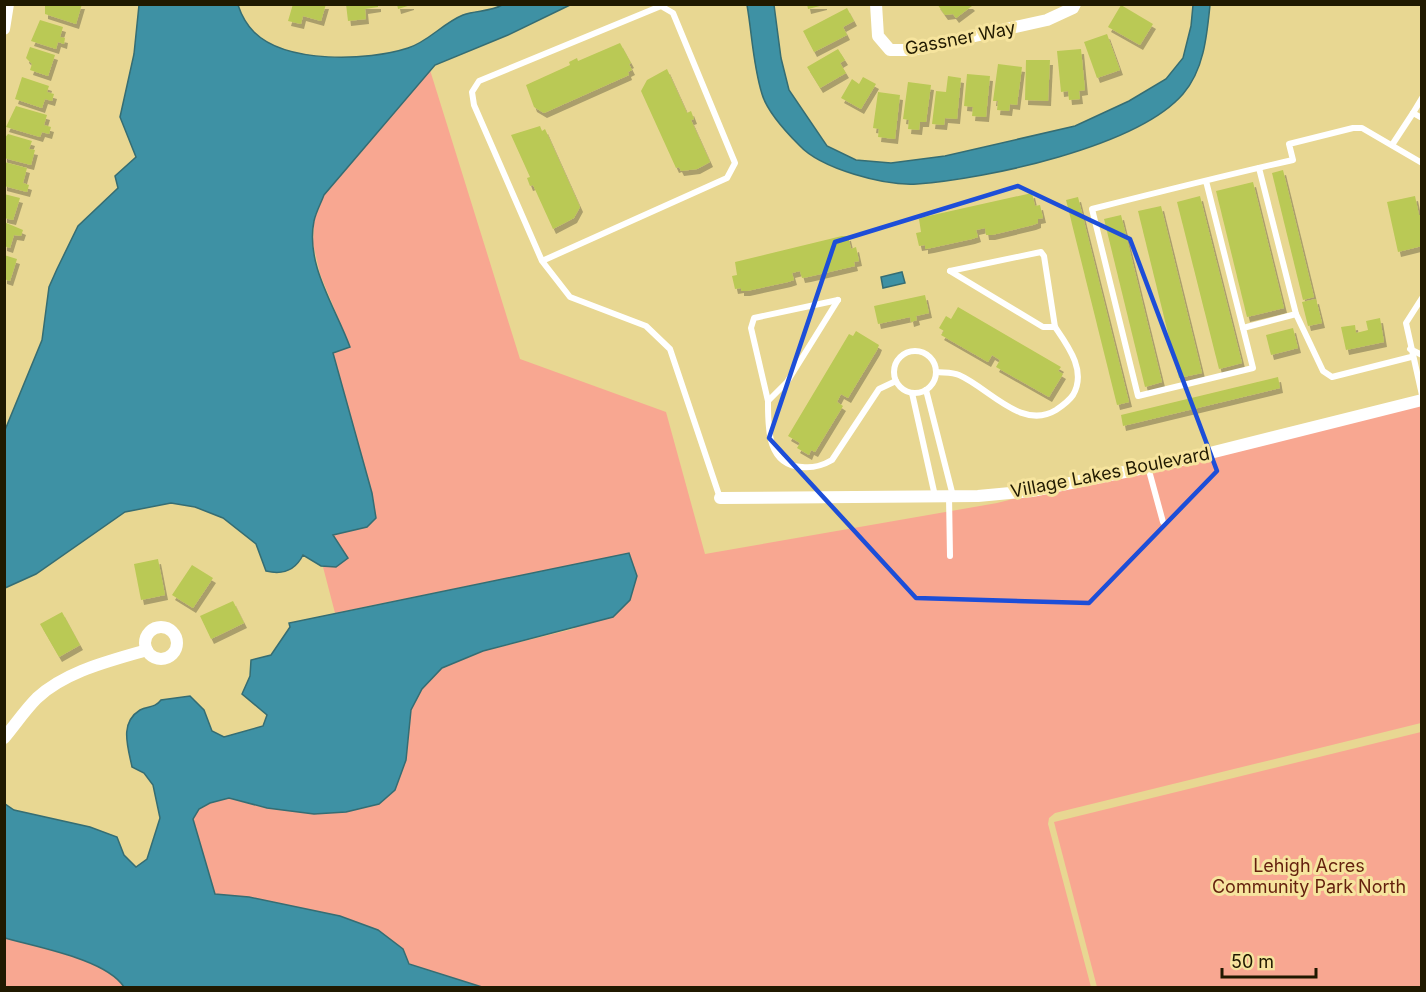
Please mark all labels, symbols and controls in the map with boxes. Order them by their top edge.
street label: Gassner Way [903,17,1017,59]
street label: Village Lakes Boulevard [1009,442,1211,502]
park label: Lehigh Acres Community Park North [1212,855,1406,897]
scale bar [1222,941,1316,979]
text: 50 m [1231,951,1274,972]

